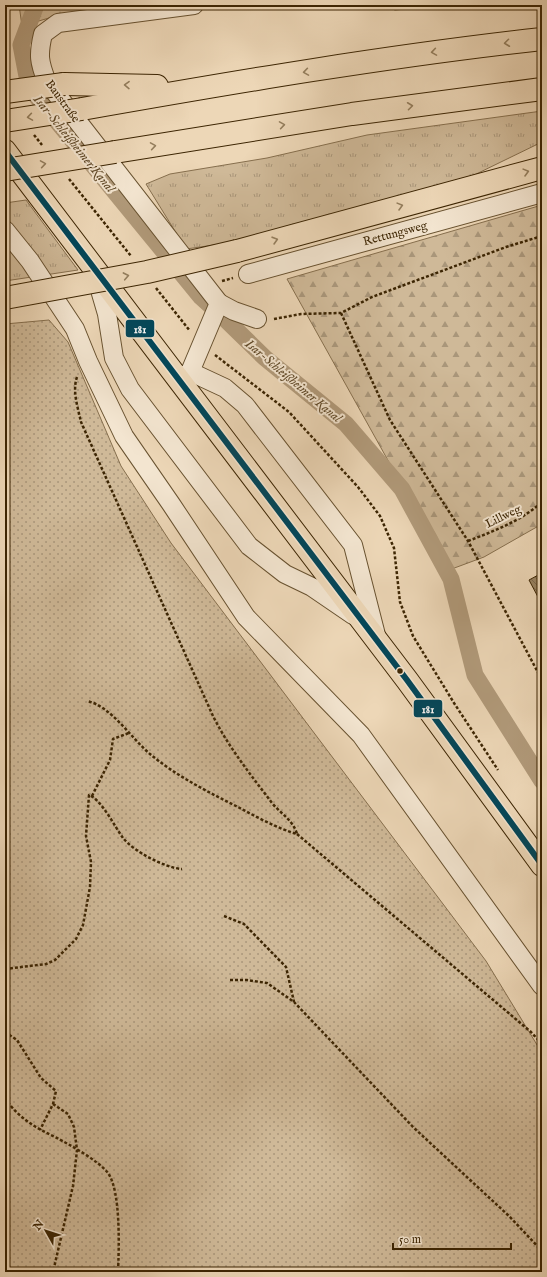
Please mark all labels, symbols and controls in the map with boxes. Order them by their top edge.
one-way arrow [504,38,510,47]
one-way arrow [431,48,437,56]
one-way arrow [303,67,309,76]
street label: Baustraße [42,77,83,126]
one-way arrow [124,81,130,89]
water label: Isar-Schleißheimer Kanal [29,91,119,197]
one-way arrow [407,102,413,111]
one-way arrow [27,112,33,121]
one-way arrow [279,121,285,130]
one-way arrow [150,142,157,151]
one-way arrow [40,160,47,169]
one-way arrow [522,168,529,177]
one-way arrow [397,202,404,211]
street label: Rettungsweg [361,218,429,249]
one-way arrow [272,237,278,245]
one-way arrow [123,273,129,281]
line badge: 181 [125,319,155,338]
text: 181 [134,323,146,337]
water label: Isar-Schleißheimer Kanal [240,335,346,427]
street label: Lillweg [483,501,524,532]
unlabelled marker [395,666,405,676]
line badge: 181 [413,699,443,718]
text: 181 [422,703,434,717]
north arrow [26,1211,66,1251]
text: N [30,1217,48,1234]
scale bar [393,1225,511,1251]
text: 50 m [399,1232,421,1247]

